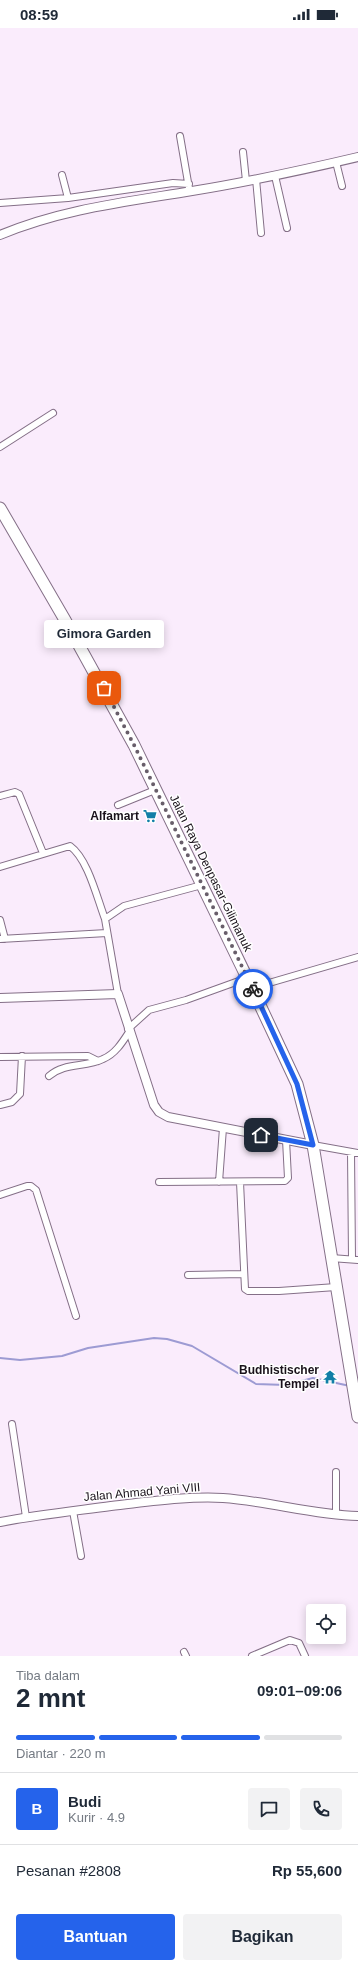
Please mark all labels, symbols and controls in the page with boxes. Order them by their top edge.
text: 08:59 [20,6,58,23]
callout: Gimora Garden [44,620,164,648]
text: Gimora Garden [57,626,151,641]
pin [87,671,121,705]
icon: bag [93,677,115,699]
street label: Jalan Raya Denpasar-Gilimanuk [167,792,256,955]
supermarket icon: Alfamart [142,808,158,824]
place label: Alfamart [90,809,139,823]
courier [233,969,273,1009]
icon: bike [242,978,264,1000]
pin [244,1118,278,1152]
icon: home [250,1124,272,1146]
place label: Budhistischer Tempel [239,1363,319,1391]
temple icon: Budhistischer Tempel [322,1369,338,1385]
street label: Jalan Ahmad Yani VIII [83,1480,201,1504]
map controls [306,1604,346,1644]
button: locate [306,1604,346,1644]
text: Tiba dalam [16,1668,80,1683]
text: 09:01–09:06 [257,1682,342,1699]
text: 2 mnt [16,1683,85,1713]
text: Diantar · 220 m [16,1746,106,1761]
button: chat [248,1788,290,1830]
button: phone [300,1788,342,1830]
text: Budi [68,1793,101,1810]
text: B [32,1800,42,1817]
text: Kurir · 4.9 [68,1810,125,1825]
text: Pesanan #2808 [16,1862,121,1879]
text: Rp 55,600 [272,1862,342,1879]
button: Bantuan [16,1914,175,1960]
button: Bagikan [183,1914,342,1960]

